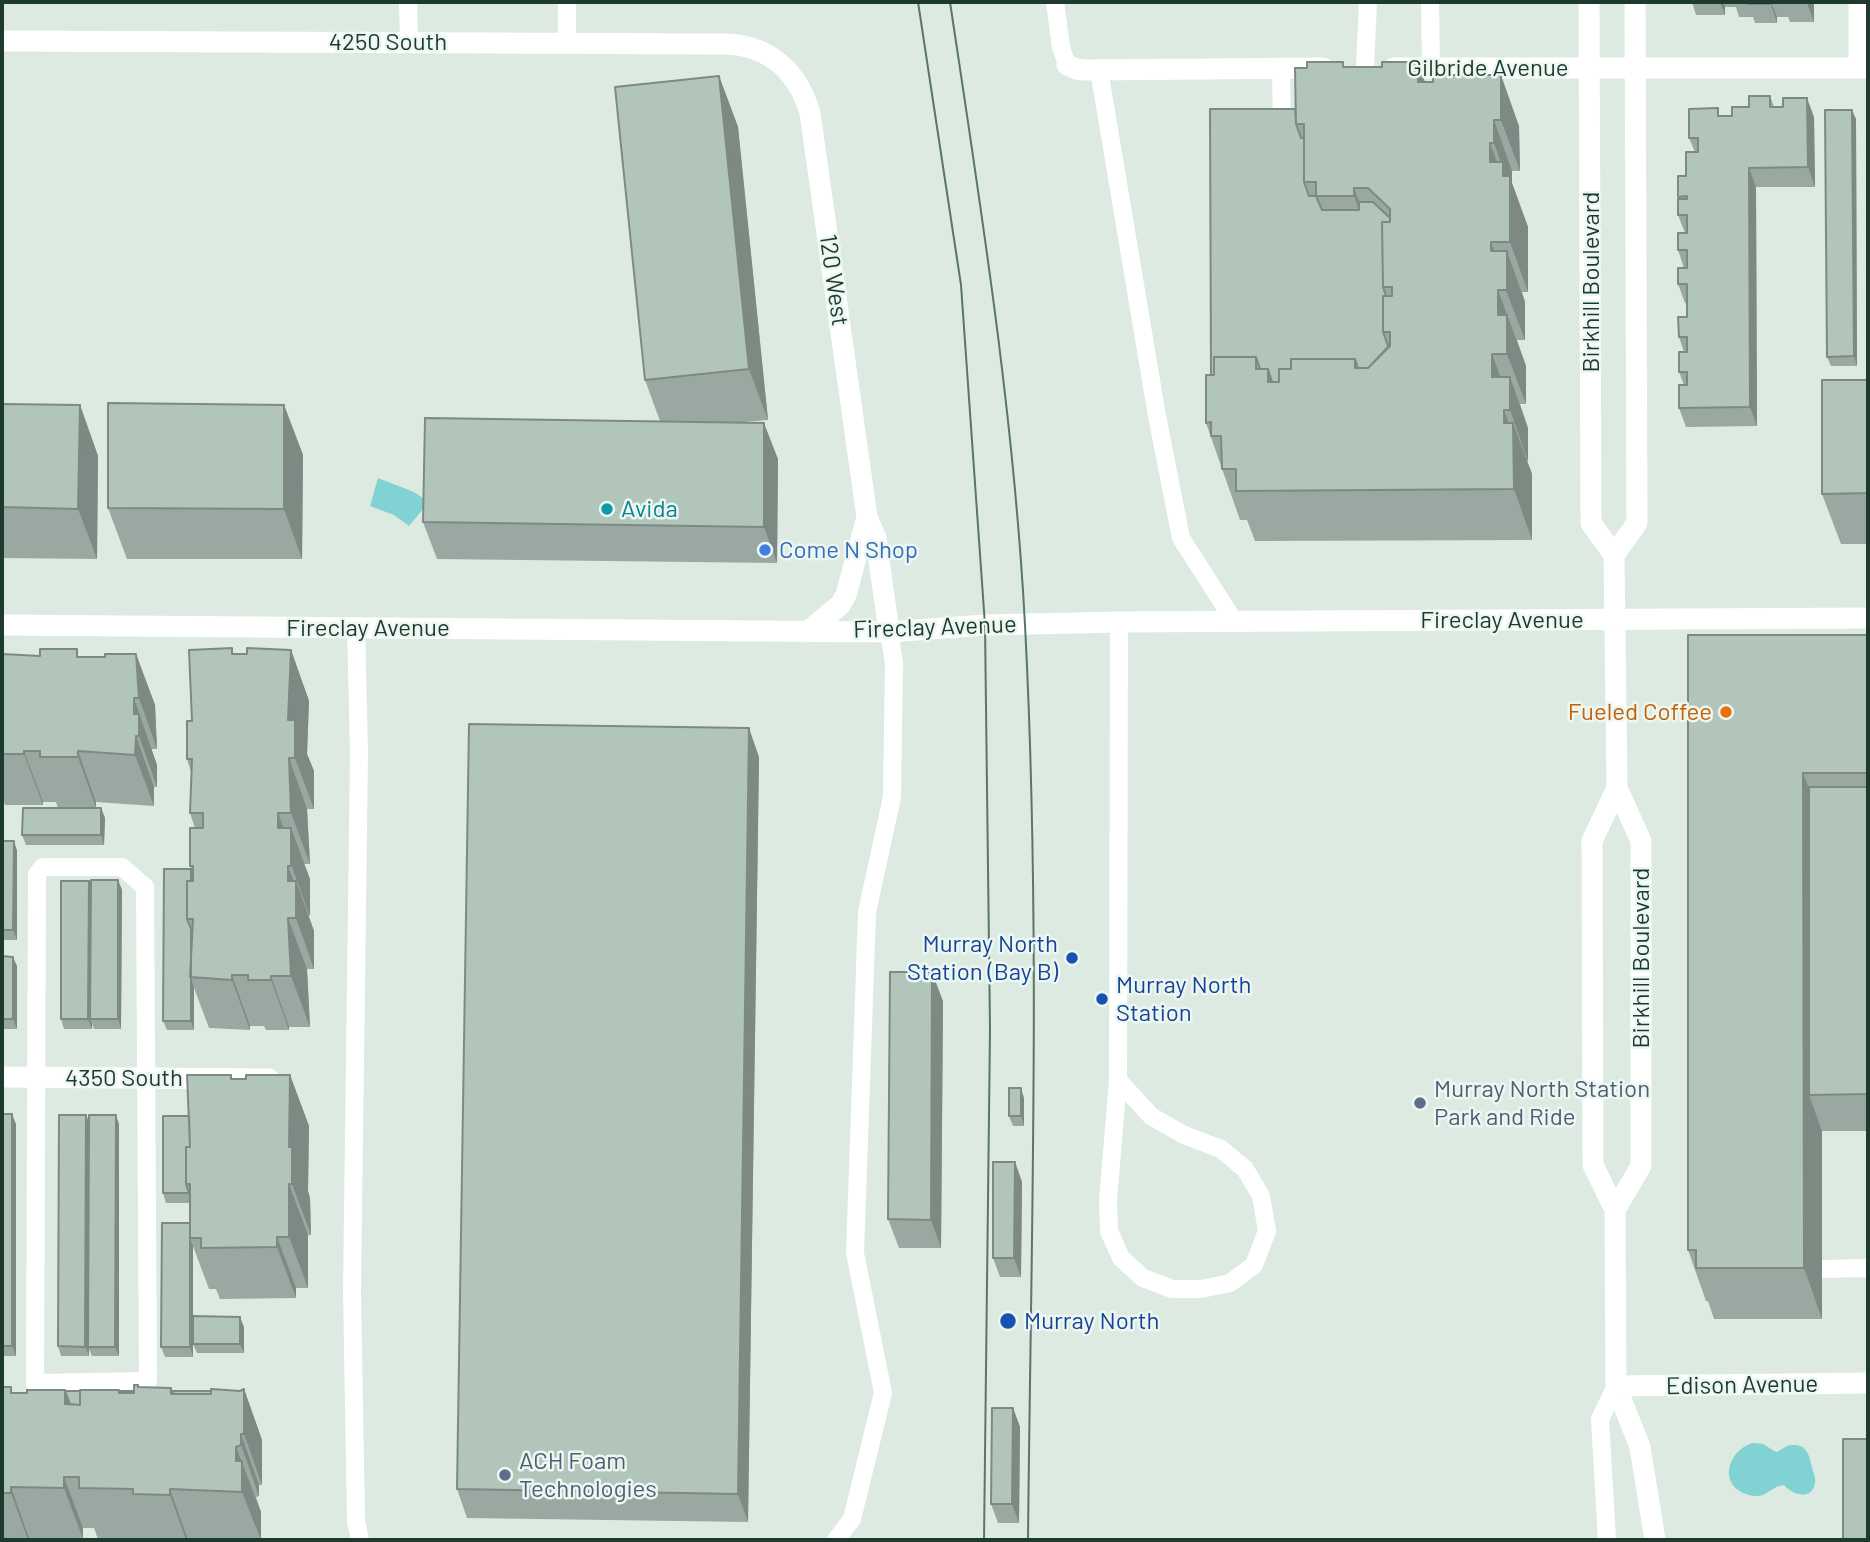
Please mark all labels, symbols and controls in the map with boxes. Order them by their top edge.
street label: 4250 South [329,28,447,56]
street label: Gilbride Avenue [1407,54,1569,82]
street label: Birkhill Boulevard [1577,192,1605,372]
street label: 120 West [813,232,855,328]
place label: Avida [621,495,678,523]
marker: Avida [599,501,615,517]
place label: Come N Shop [779,536,918,564]
marker: Come N Shop [757,542,773,558]
street label: Fireclay Avenue [1420,606,1584,634]
street label: Fireclay Avenue [853,610,1017,644]
street label: Fireclay Avenue [286,614,450,642]
place label: Fueled Coffee [1568,698,1712,726]
marker: Fueled Coffee [1718,704,1734,720]
street label: Birkhill Boulevard [1627,868,1655,1048]
place label: Murray North Station (Bay B) [907,930,1058,986]
marker: Murray North Station (Bay B) [1064,950,1080,966]
place label: Murray North Station [1116,971,1251,1027]
marker: Murray North Station [1094,991,1110,1007]
street label: 4350 South [65,1064,183,1092]
place label: Murray North Station Park and Ride [1434,1075,1650,1131]
marker: Murray North Station Park and Ride [1412,1095,1428,1111]
place label: Murray North [1024,1307,1159,1335]
marker: Murray North [998,1311,1018,1331]
street label: Edison Avenue [1666,1369,1818,1401]
place label: ACH Foam Technologies [519,1447,657,1503]
marker: ACH Foam Technologies [497,1467,513,1483]

